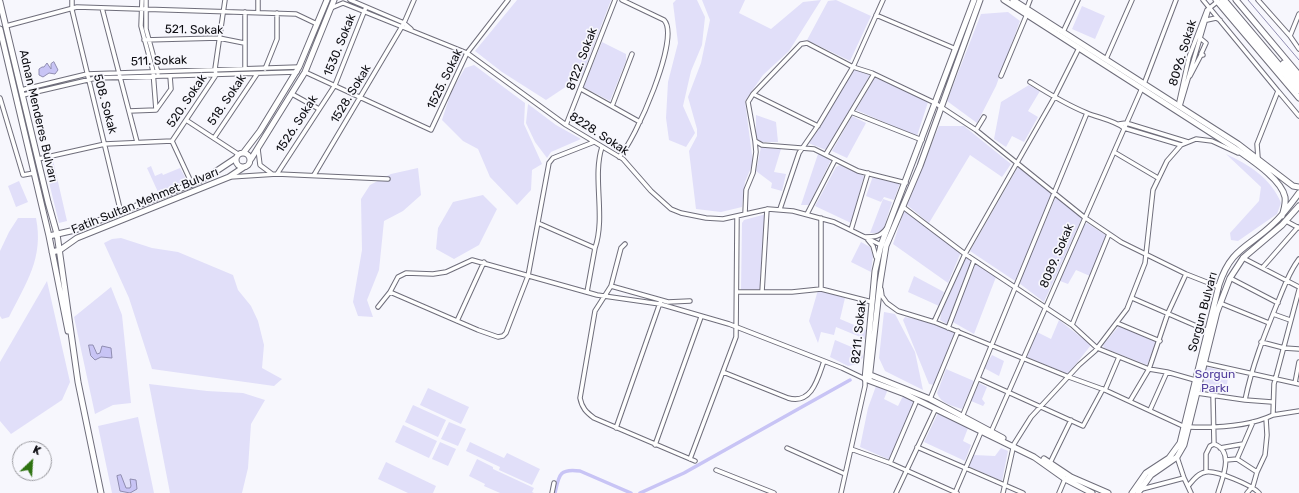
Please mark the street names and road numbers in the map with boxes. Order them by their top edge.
street label: 1530. Sokak [321,12,359,78]
street label: 8096. Sokak [1166,18,1200,88]
street label: 521. Sokak [165,22,223,38]
street label: 8122. Sokak [563,26,601,92]
street label: 1525. Sokak [424,46,466,112]
street label: Adnan Menderes Bulvarı [16,48,60,184]
street label: 511. Sokak [131,53,187,69]
street label: 1528. Sokak [328,62,374,126]
street label: 508. Sokak [90,72,120,136]
street label: 520. Sokak [164,72,210,130]
street label: 518. Sokak [205,72,249,128]
street label: 1526. Sokak [273,93,321,155]
street label: 8228. Sokak [566,109,632,159]
street label: Fatih Sultan Mehmet Bulvarı [69,165,221,237]
street label: 8089. Sokak [1037,222,1077,290]
street label: Sorgun Bulvarı [1185,271,1221,353]
street label: 8211. Sokak [848,299,870,365]

